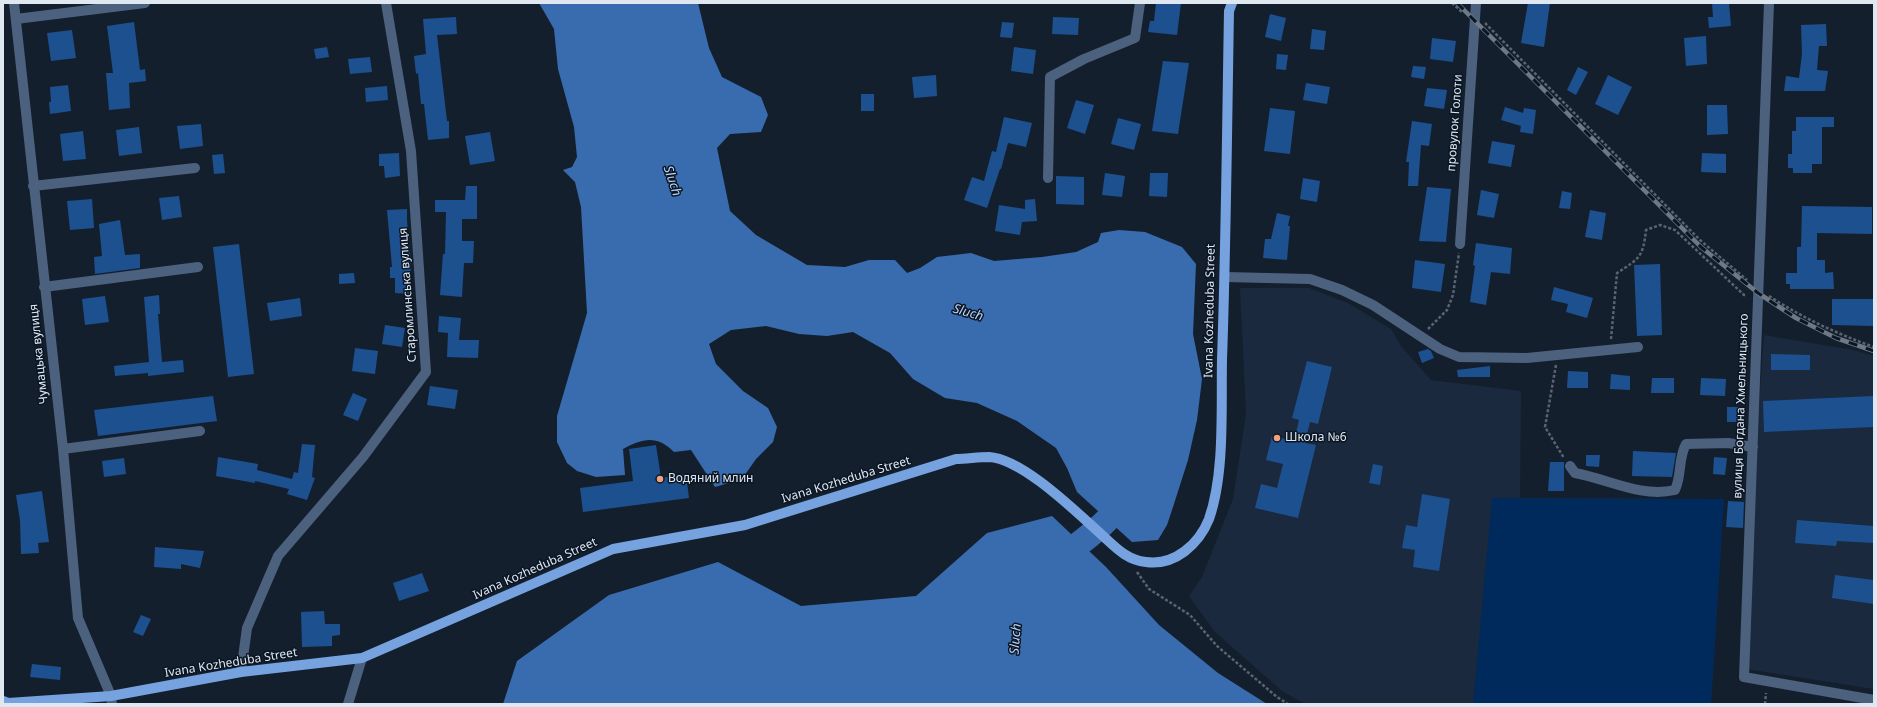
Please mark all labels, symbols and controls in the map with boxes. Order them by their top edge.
street label: провулок Голоти [1444,74,1466,172]
water label: Sluch [660,164,684,198]
street label: Старомлинська вулиця [396,227,420,363]
street label: Ivana Kozheduba Street [1202,244,1218,378]
water label: Sluch [951,301,985,325]
street label: Чумацька вулиця [27,303,51,405]
street label: вулиця Богдана Хмельницького [1731,313,1751,499]
place label: Школа №6 [1285,431,1347,445]
marker: Школа №6 [1272,433,1282,443]
street label: Ivana Kozheduba Street [780,454,912,506]
place label: Водяний млин [668,472,753,486]
marker: Водяний млин [655,474,665,484]
street label: Ivana Kozheduba Street [471,535,599,603]
water label: Sluch [1007,623,1025,655]
street label: Ivana Kozheduba Street [164,645,298,681]

